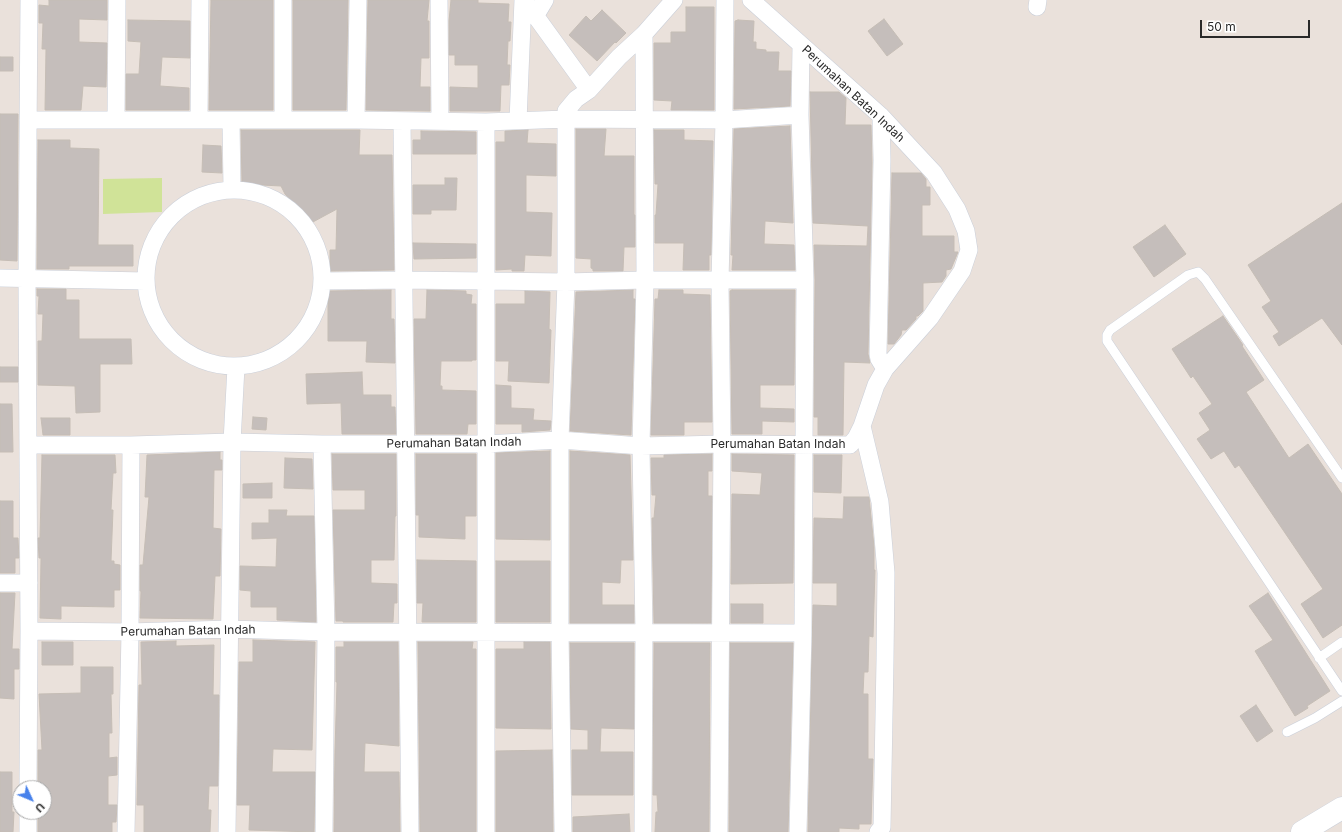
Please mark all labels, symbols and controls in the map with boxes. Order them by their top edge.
scale bar [1202,12,1312,38]
text: 50 m [1207,19,1236,34]
street label: Perumahan Batan Indah [799,43,907,145]
street label: Perumahan Batan Indah [386,435,522,451]
street label: Perumahan Batan Indah [710,437,846,451]
street label: Perumahan Batan Indah [120,623,256,639]
north arrow [12,780,52,820]
text: U [32,800,48,815]

